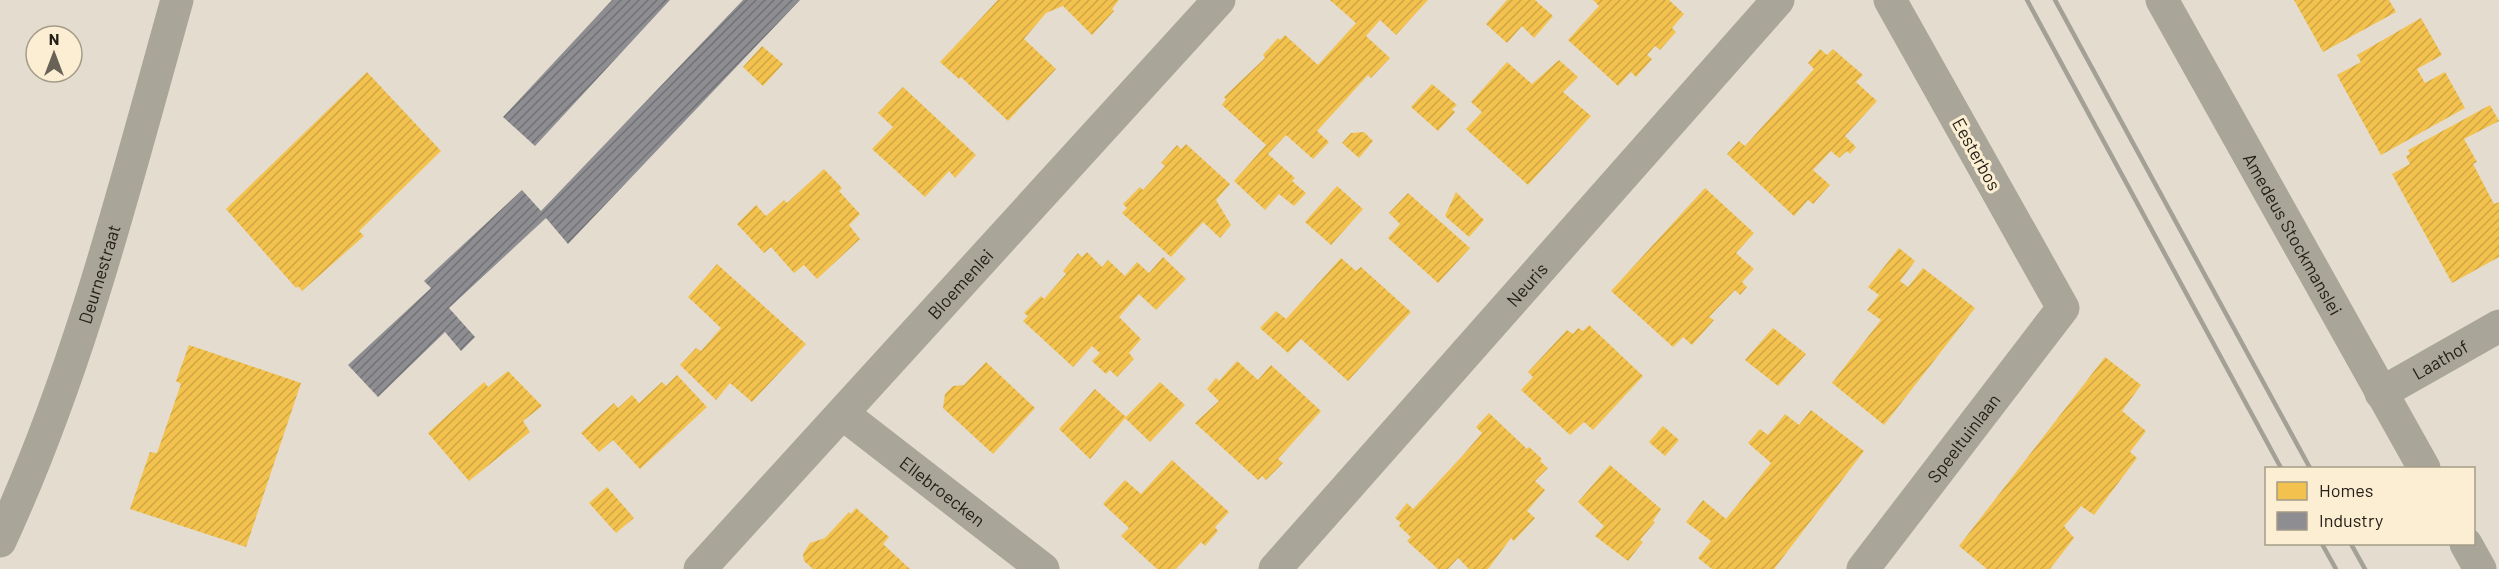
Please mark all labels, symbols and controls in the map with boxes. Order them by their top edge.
north arrow [24,24,84,84]
text: N [49,29,59,48]
street label: Eesterbos [1948,114,2006,194]
street label: Amedeus Stockmanslei [2239,149,2347,319]
street label: Deurnestraat [73,222,125,326]
street label: Bloemenlei [923,244,998,323]
street label: Neuris [1501,258,1552,311]
street label: Laathof [2408,335,2472,384]
street label: Speeltuinlaan [1922,389,2004,487]
street label: Ellebroecken [896,451,990,531]
legend [2265,467,2475,545]
text: Homes [2319,479,2373,501]
text: Industry [2319,509,2383,531]

